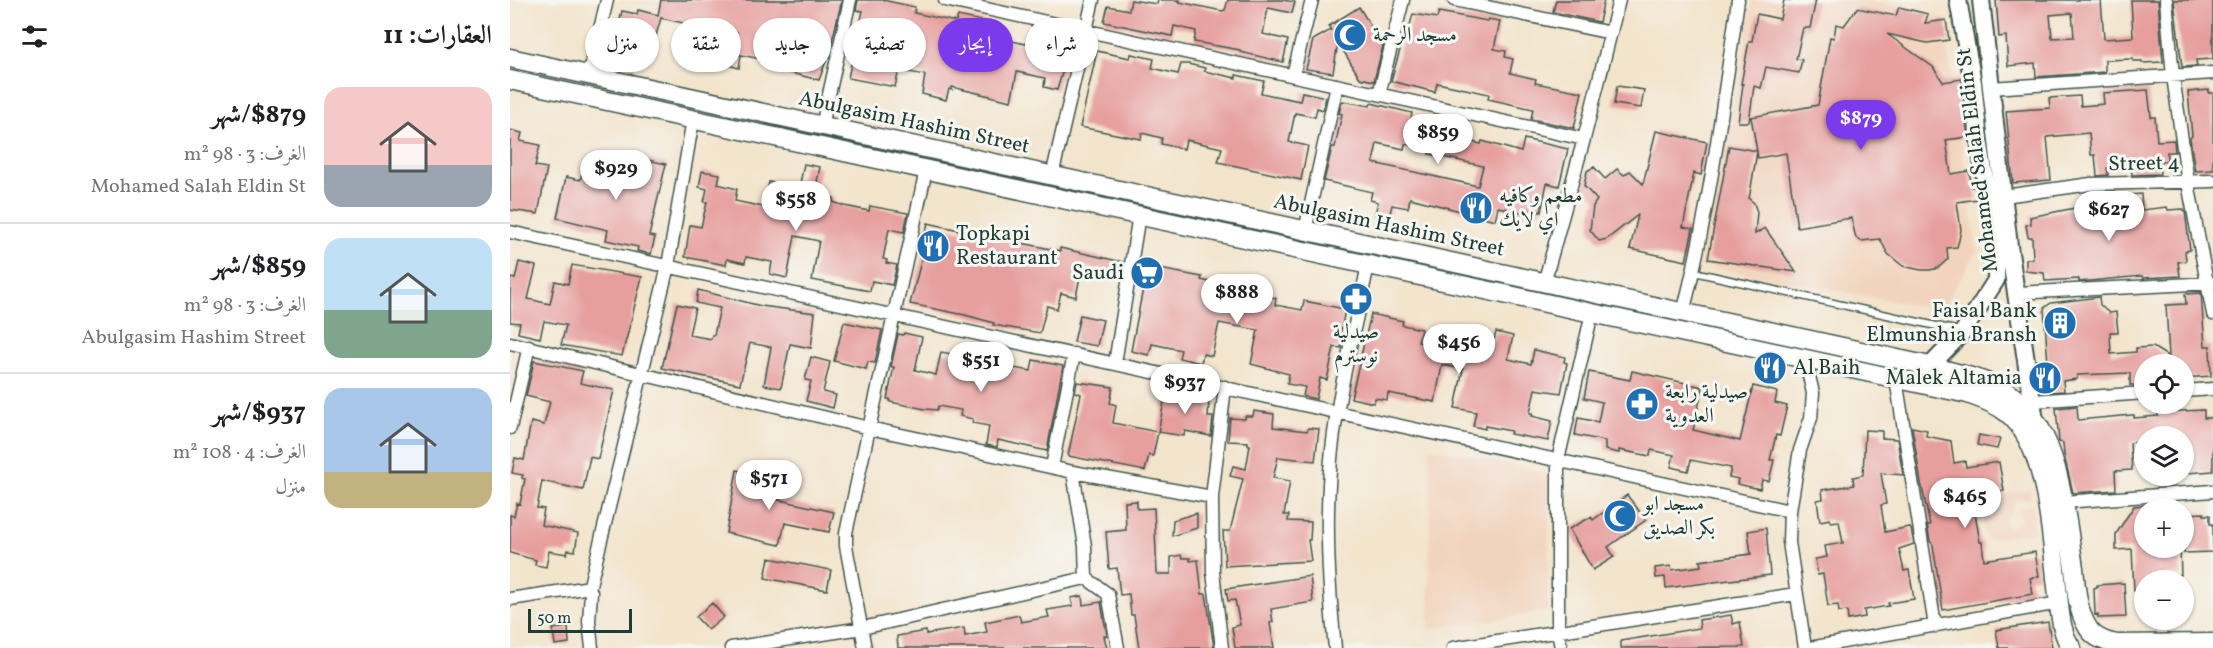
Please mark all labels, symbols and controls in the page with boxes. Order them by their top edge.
mosque icon: مسجد الرحمة [1332,17,1368,53]
text: العقارات: 11 [383,18,492,54]
chip: منزل [585,18,659,72]
chip: شقة [671,18,741,72]
chip: جديد [753,18,831,72]
chip: تصفية [843,18,926,72]
chip: إيجار [938,18,1013,72]
chip: شراء [1025,18,1098,72]
icon: filters [18,20,51,53]
place label: مسجد الرحمة [1373,21,1457,50]
street label: Mohamed Salah Eldin St [1950,46,2006,274]
street label: Abulgasim Hashim Street [796,84,1032,162]
text: $879/شهر [211,97,306,133]
pin: $879 [1825,100,1897,151]
text: $879 [1840,105,1882,133]
icon: home [372,111,444,183]
pin: $859 [1402,114,1474,165]
text: $859 [1417,119,1459,147]
text: الغرف: 3 · 98 m² [184,141,306,169]
street label: Street 4 [2108,149,2180,179]
pin: $929 [580,150,652,201]
text: $929 [594,155,638,183]
text: Mohamed Salah Eldin St [91,173,306,201]
pin: $558 [760,181,832,232]
place label: مطعم وكافيه اي لايك [1499,182,1582,235]
text: $558 [775,186,817,214]
street label: Abulgasim Hashim Street [1271,187,1507,265]
restaurant icon: مطعم وكافيه اي لايك [1458,190,1494,226]
pin: $627 [2073,191,2145,242]
text: $627 [2088,196,2130,224]
place label: Topkapi Restaurant [956,220,1058,273]
restaurant icon: Topkapi Restaurant [915,228,951,264]
text: $859/شهر [211,248,306,284]
supermarket icon: Saudi [1129,255,1165,291]
place label: Saudi [1072,259,1124,288]
icon: home [372,262,444,334]
pin: $888 [1201,274,1273,325]
text: $888 [1215,279,1259,307]
pharmacy icon: صيدلية نوسترم [1338,281,1374,317]
text: الغرف: 3 · 98 m² [184,292,306,320]
place label: Faisal Bank Elmunshia Bransh [1866,297,2038,350]
building icon: Faisal Bank Elmunshia Bransh [2042,305,2078,341]
place label: صيدلية نوسترم [1333,318,1379,373]
text: Abulgasim Hashim Street [82,324,306,352]
pin: $456 [1423,324,1495,375]
text: $456 [1437,329,1481,357]
pin: $551 [945,342,1017,393]
text: $551 [962,347,1000,375]
restaurant icon: Al Baih [1752,350,1788,386]
place label: Al Baih [1793,354,1861,383]
map controls [2134,354,2194,630]
button: locate [2134,354,2194,414]
restaurant icon: Malek Altamia [2027,360,2063,396]
pin: $937 [1149,364,1221,415]
place label: Malek Altamia [1886,364,2022,393]
text: $937 [1164,369,1206,397]
place label: صيدلية رابعة العدوية [1665,378,1748,431]
pharmacy icon: صيدلية رابعة العدوية [1624,386,1660,422]
text: $937/شهر [212,395,306,431]
icon: home [372,412,444,484]
button: layers [2134,426,2194,486]
text: الغرف: 4 · 108 m² [173,439,306,467]
pin: $571 [733,460,805,511]
text: $571 [750,465,788,493]
text: منزل [275,474,306,502]
pin: $465 [1929,478,2001,529]
text: $465 [1943,483,1987,511]
place label: مسجد ابو بكر الصديق [1641,490,1715,543]
mosque icon: مسجد ابو بكر الصديق [1602,498,1638,534]
button: + [2134,498,2194,558]
button: − [2134,570,2194,630]
scale bar [528,606,632,634]
text: 50 m [537,608,571,630]

